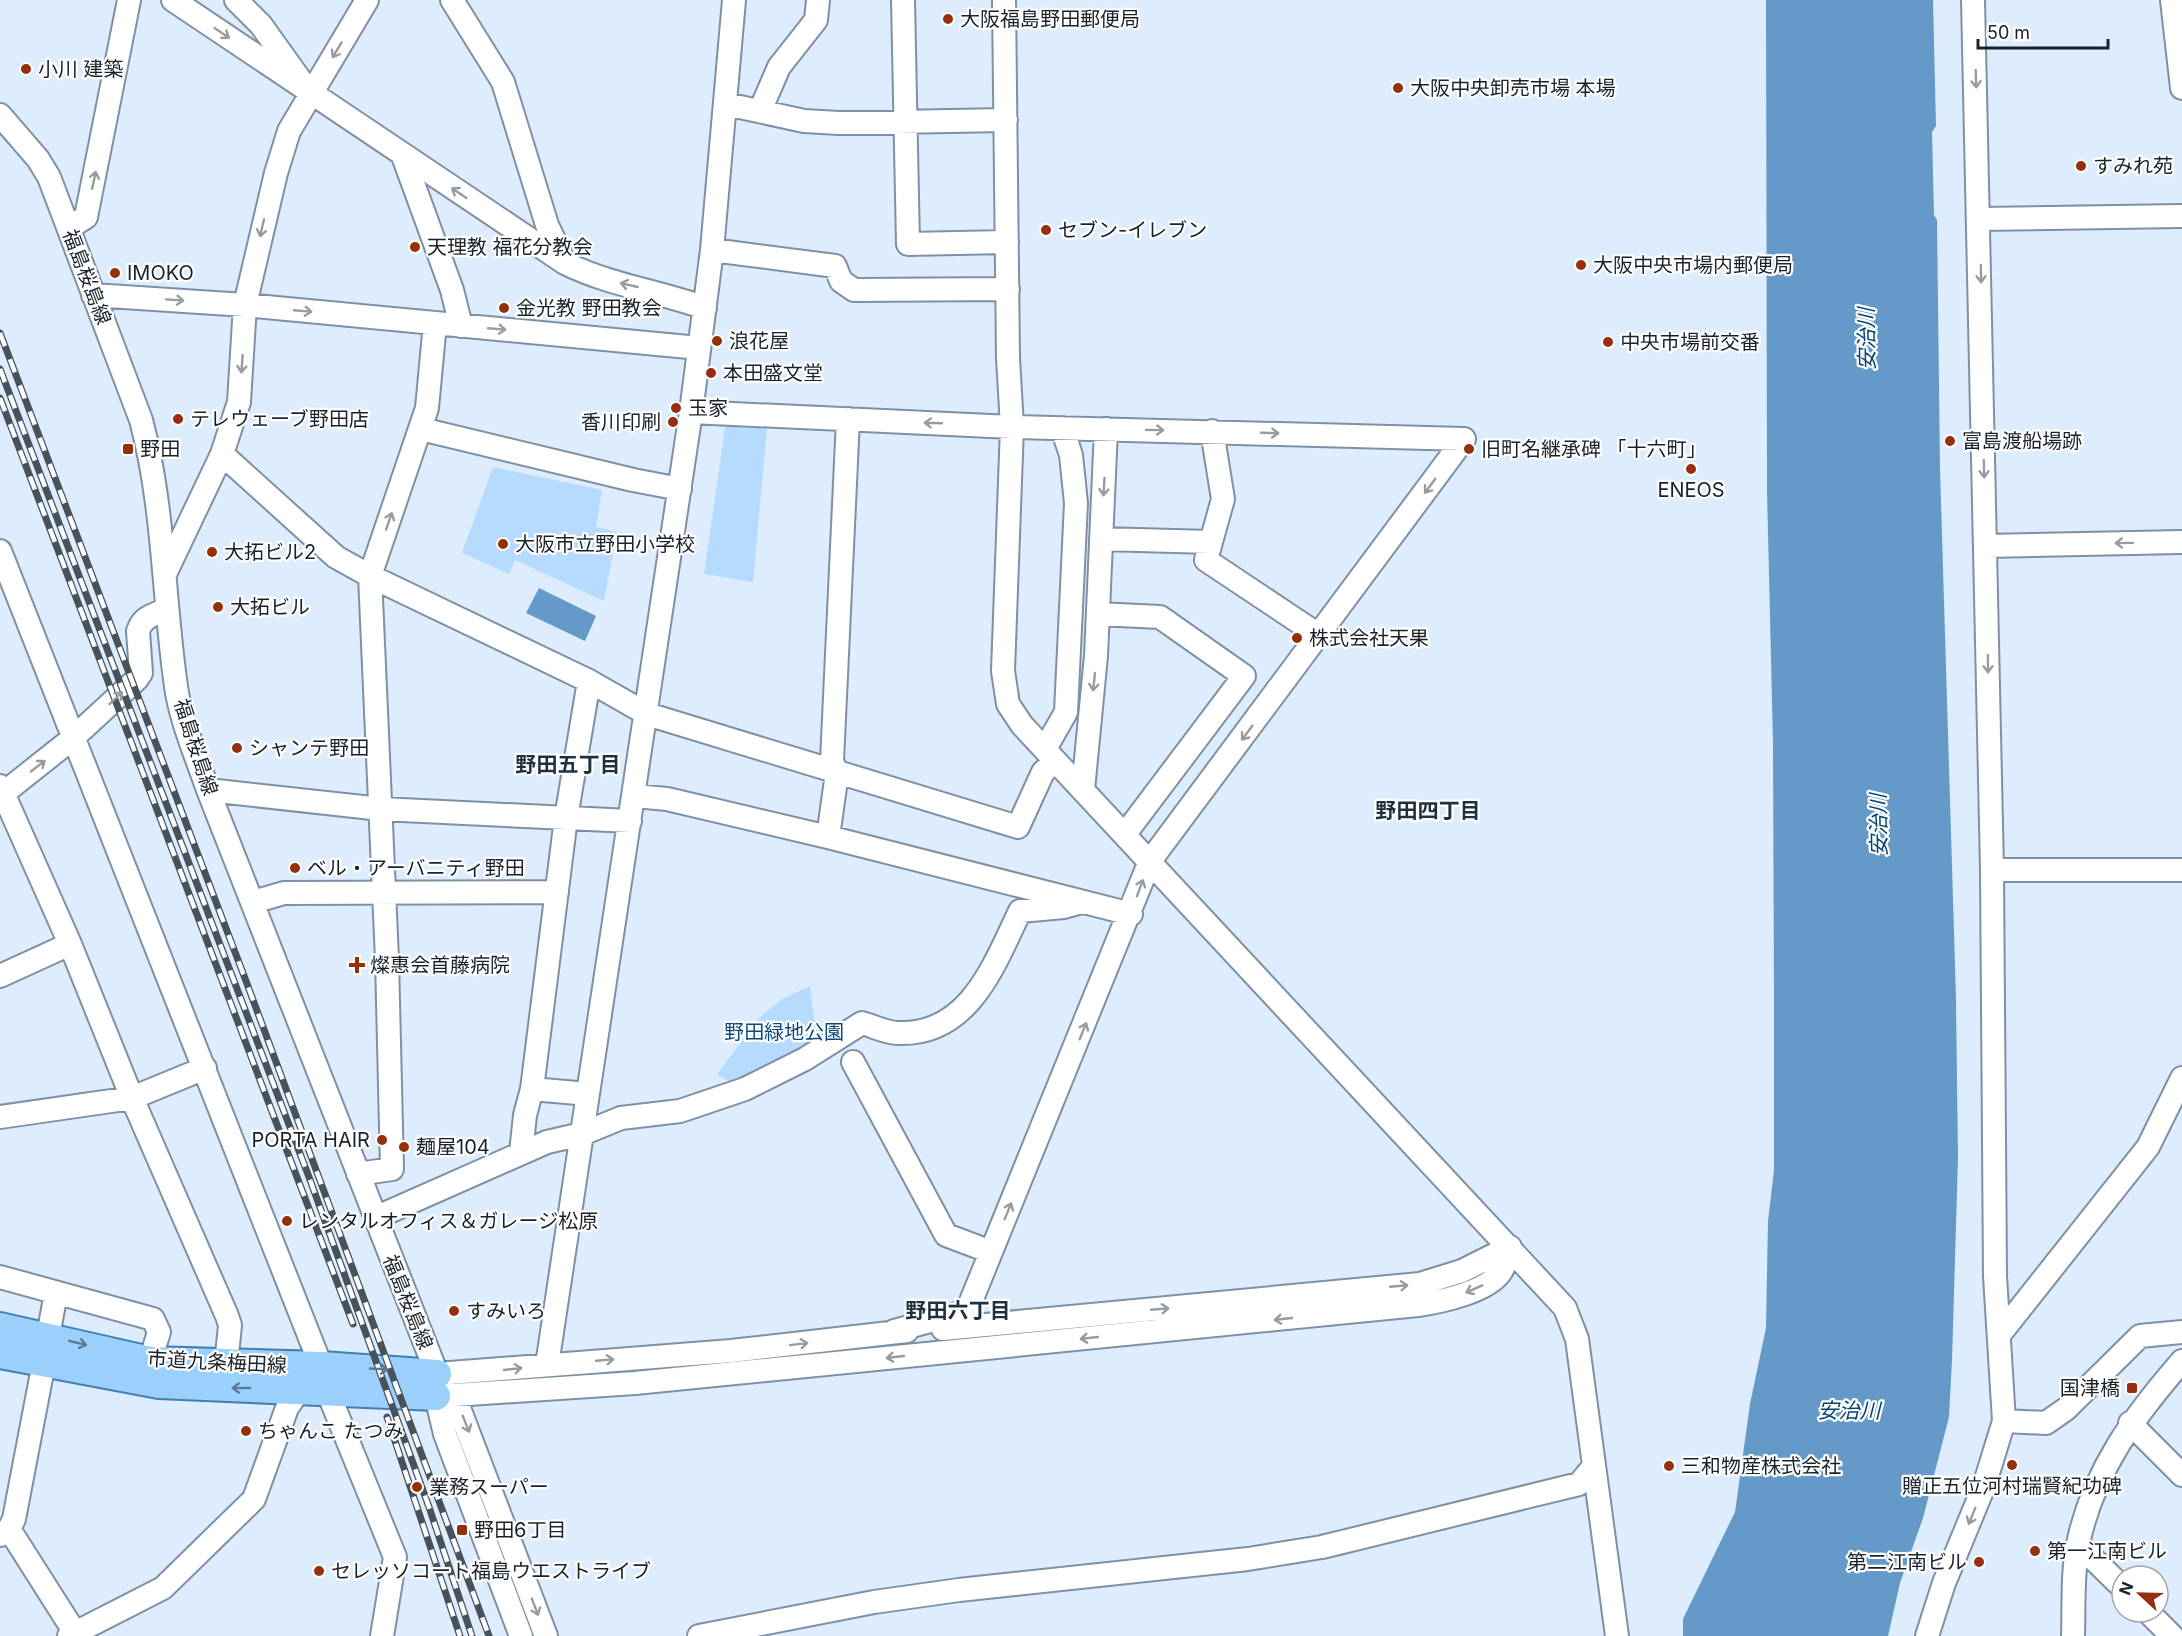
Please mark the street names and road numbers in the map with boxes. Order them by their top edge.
street label: 福島桜島線 [58,226,116,328]
street label: 福島桜島線 [169,696,223,798]
street label: 福島桜島線 [378,1251,438,1353]
street label: 市道九条梅田線 [146,1346,288,1378]

